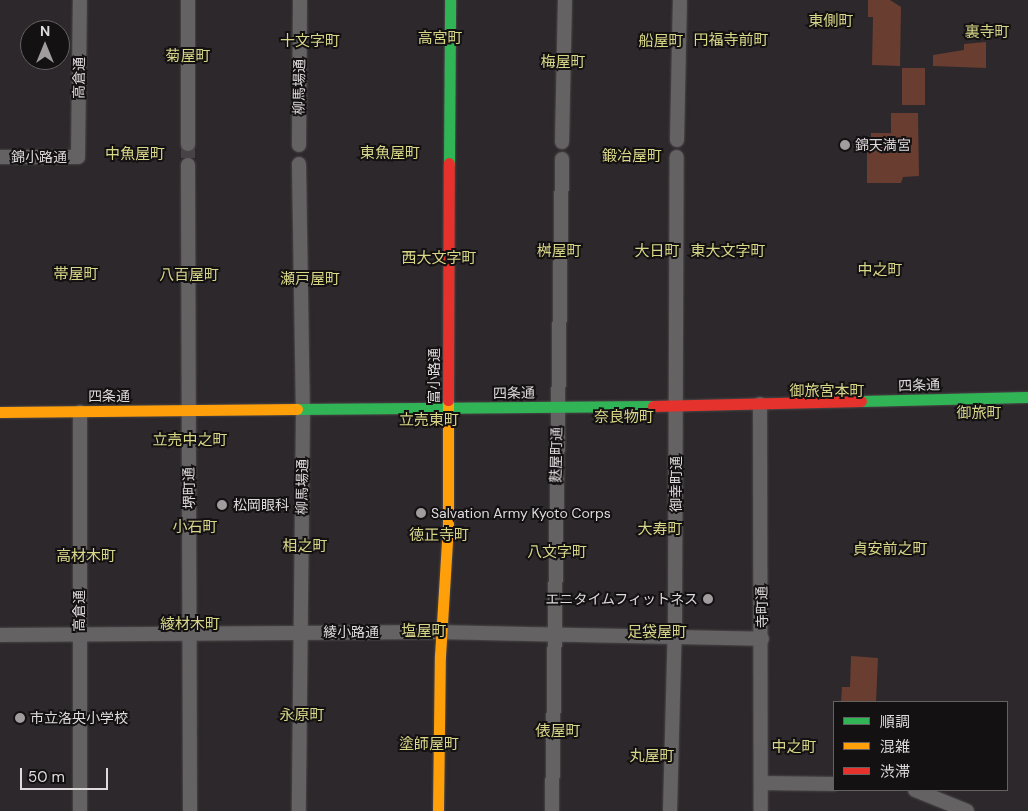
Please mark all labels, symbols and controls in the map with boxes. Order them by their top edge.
district label: 東側町 [809,13,853,31]
north arrow [20,20,70,70]
text: N [40,22,50,40]
district label: 裏寺町 [965,24,1009,42]
district label: 高宮町 [418,30,462,48]
district label: 円福寺前町 [694,32,768,50]
district label: 十文字町 [280,33,340,51]
district label: 船屋町 [639,33,683,51]
district label: 菊屋町 [166,48,210,66]
district label: 梅屋町 [541,54,585,72]
street label: 高倉通 [70,57,88,99]
street label: 柳馬場通 [290,59,308,115]
place label: 錦天満宮 [855,137,911,153]
marker: 錦天満宮 [839,139,851,151]
district label: 東魚屋町 [360,145,420,163]
district label: 中魚屋町 [105,146,165,164]
district label: 鍛冶屋町 [602,148,662,166]
street label: 錦小路通 [11,149,67,165]
district label: 桝屋町 [537,243,581,261]
district label: 大日町 [635,243,679,261]
district label: 東大文字町 [691,243,765,261]
district label: 西大文字町 [402,250,476,268]
district label: 中之町 [858,262,902,280]
district label: 帯屋町 [54,266,98,284]
district label: 八百屋町 [159,267,219,285]
district label: 瀬戸屋町 [280,271,340,289]
street label: 富小路通 [426,348,442,404]
street label: 四条通 [898,376,940,394]
district label: 御旅宮本町 [790,383,864,401]
street label: 四条通 [493,384,535,402]
street label: 四条通 [88,388,130,404]
district label: 御旅町 [957,405,1001,423]
district label: 奈良物町 [594,409,654,427]
district label: 立売東町 [399,412,459,430]
street label: 麩屋町通 [547,427,565,483]
district label: 立売中之町 [153,432,227,450]
street label: 御幸町通 [668,456,684,512]
street label: 柳馬場通 [293,459,311,515]
street label: 堺町通 [180,467,198,509]
place label: 松岡眼科 [233,497,289,513]
marker: 松岡眼科 [215,498,229,512]
place label: Salvation Army Kyoto Corps [431,505,611,521]
marker: Salvation Army Kyoto Corps [415,507,427,519]
district label: 小石町 [173,519,217,537]
district label: 大寿町 [638,521,682,539]
district label: 徳正寺町 [409,527,469,545]
district label: 相之町 [283,538,327,556]
district label: 貞安前之町 [853,541,927,559]
district label: 八文字町 [527,544,587,562]
district label: 高材木町 [56,548,116,566]
street label: 寺町通 [753,586,771,628]
street label: 高倉通 [71,590,87,632]
place label: エニタイムフィットネス [544,591,698,607]
marker: エニタイムフィットネス [702,593,714,605]
district label: 綾材木町 [160,616,220,634]
district label: 塩屋町 [402,623,446,641]
street label: 綾小路通 [323,624,379,640]
district label: 足袋屋町 [627,624,687,642]
legend [833,701,1008,791]
district label: 永原町 [280,707,324,725]
place label: 市立洛央小学校 [30,710,128,726]
marker: 市立洛央小学校 [14,712,26,724]
text: 順調 [880,712,910,732]
district label: 俵屋町 [536,723,580,741]
district label: 塗師屋町 [399,736,459,754]
text: 混雑 [880,737,910,757]
district label: 中之町 [772,739,816,757]
district label: 丸屋町 [630,748,674,766]
scale bar [22,758,110,790]
text: 渋滞 [880,762,910,782]
text: 50 m [28,767,65,787]

